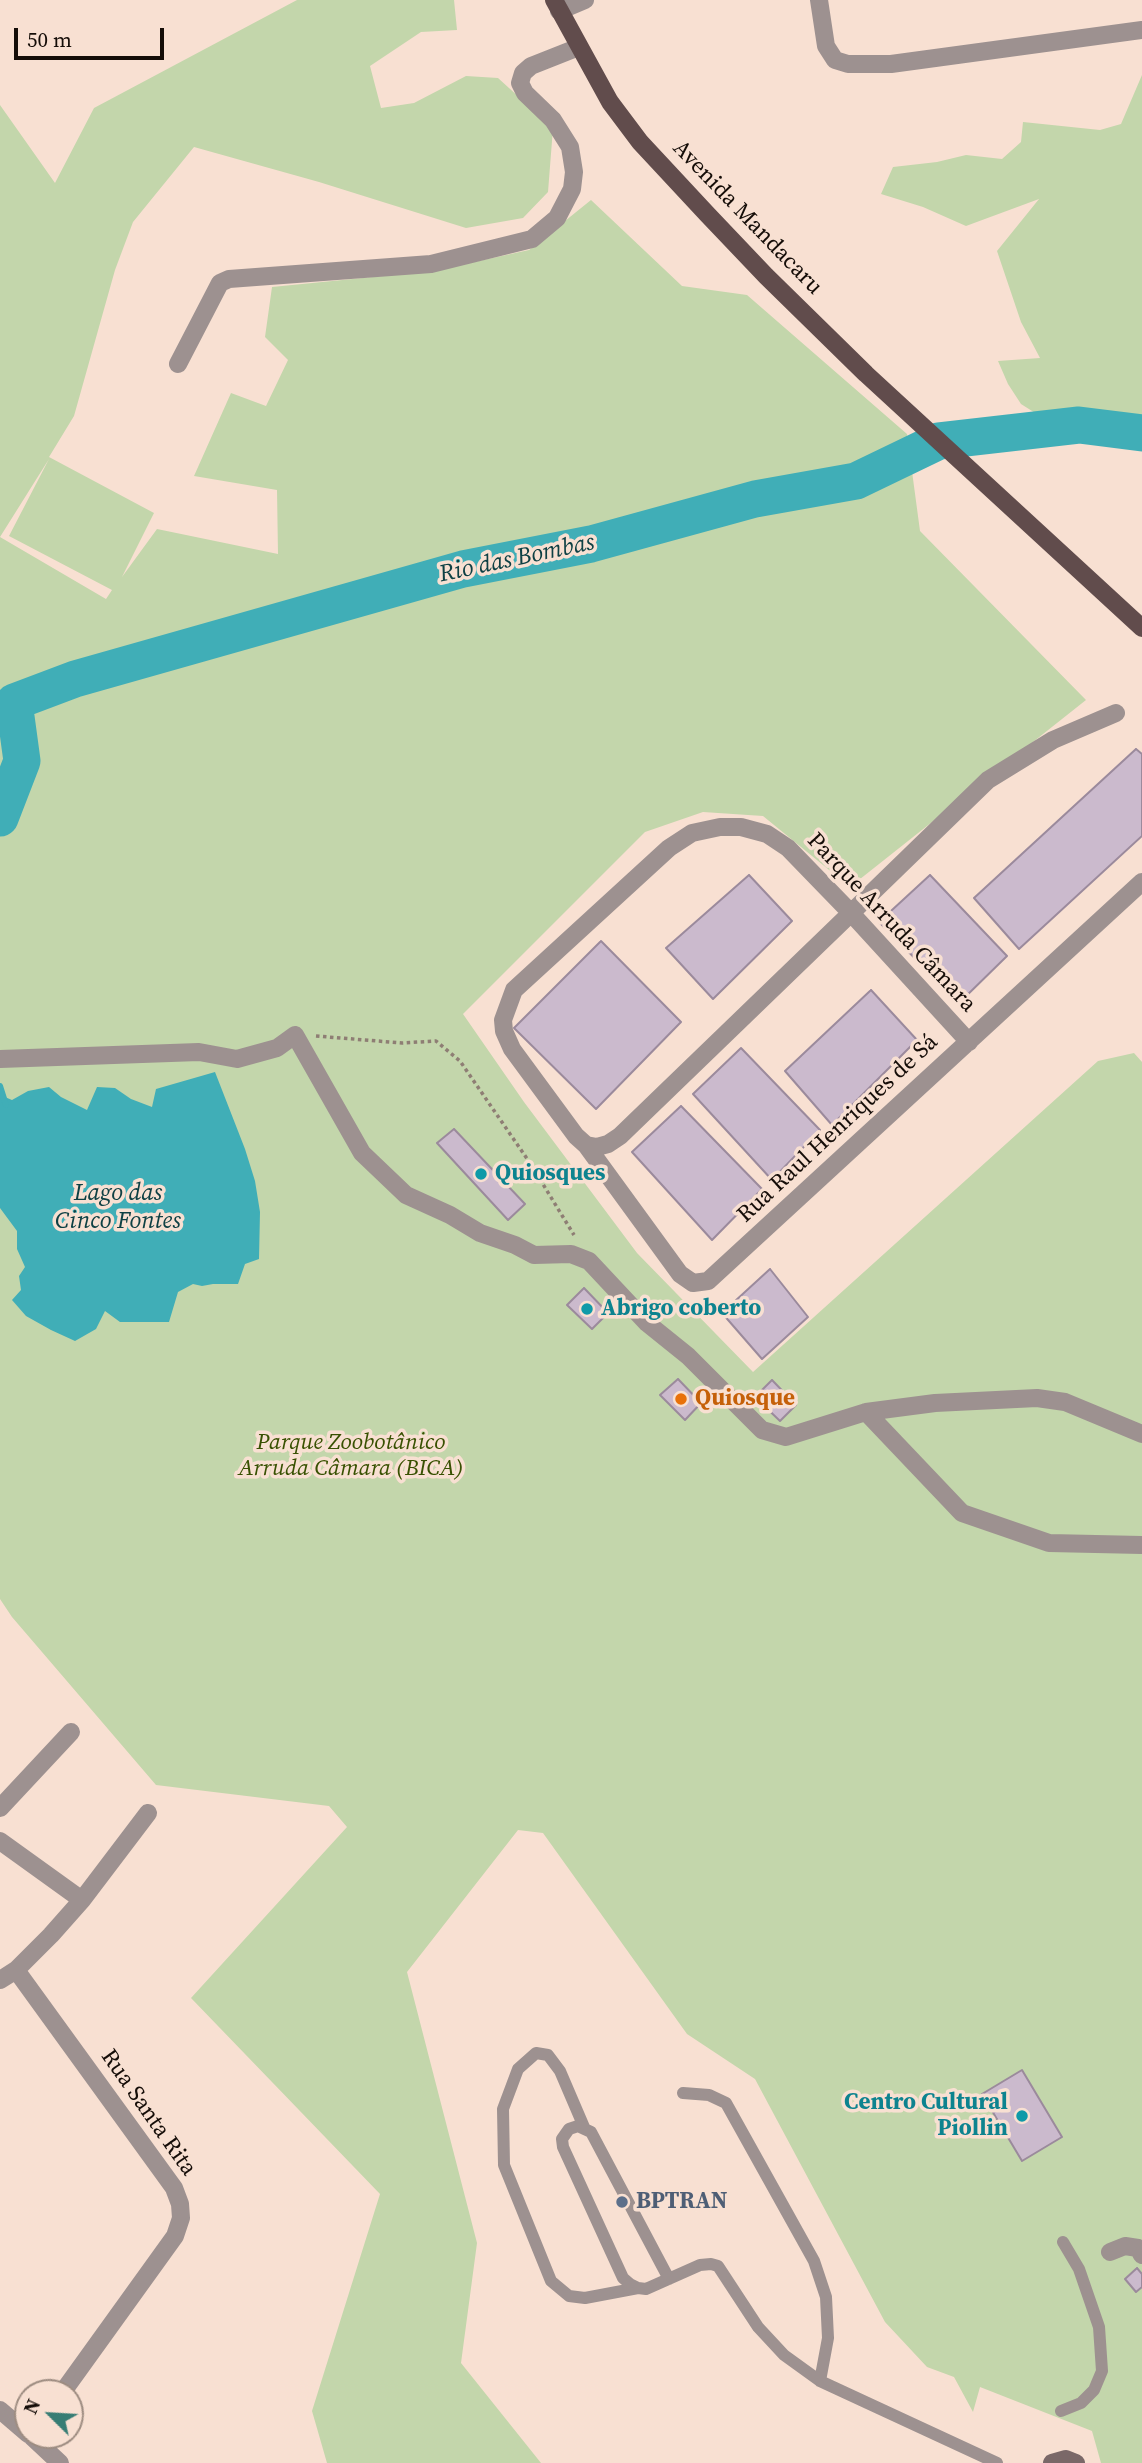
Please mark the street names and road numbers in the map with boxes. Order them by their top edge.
street label: Avenida Mandacaru [666,135,828,301]
street label: Parque Arruda Câmara [801,828,981,1018]
street label: Rua Raul Henriques de Sá [732,1029,944,1229]
street label: Rua Santa Rita [94,2044,202,2182]

